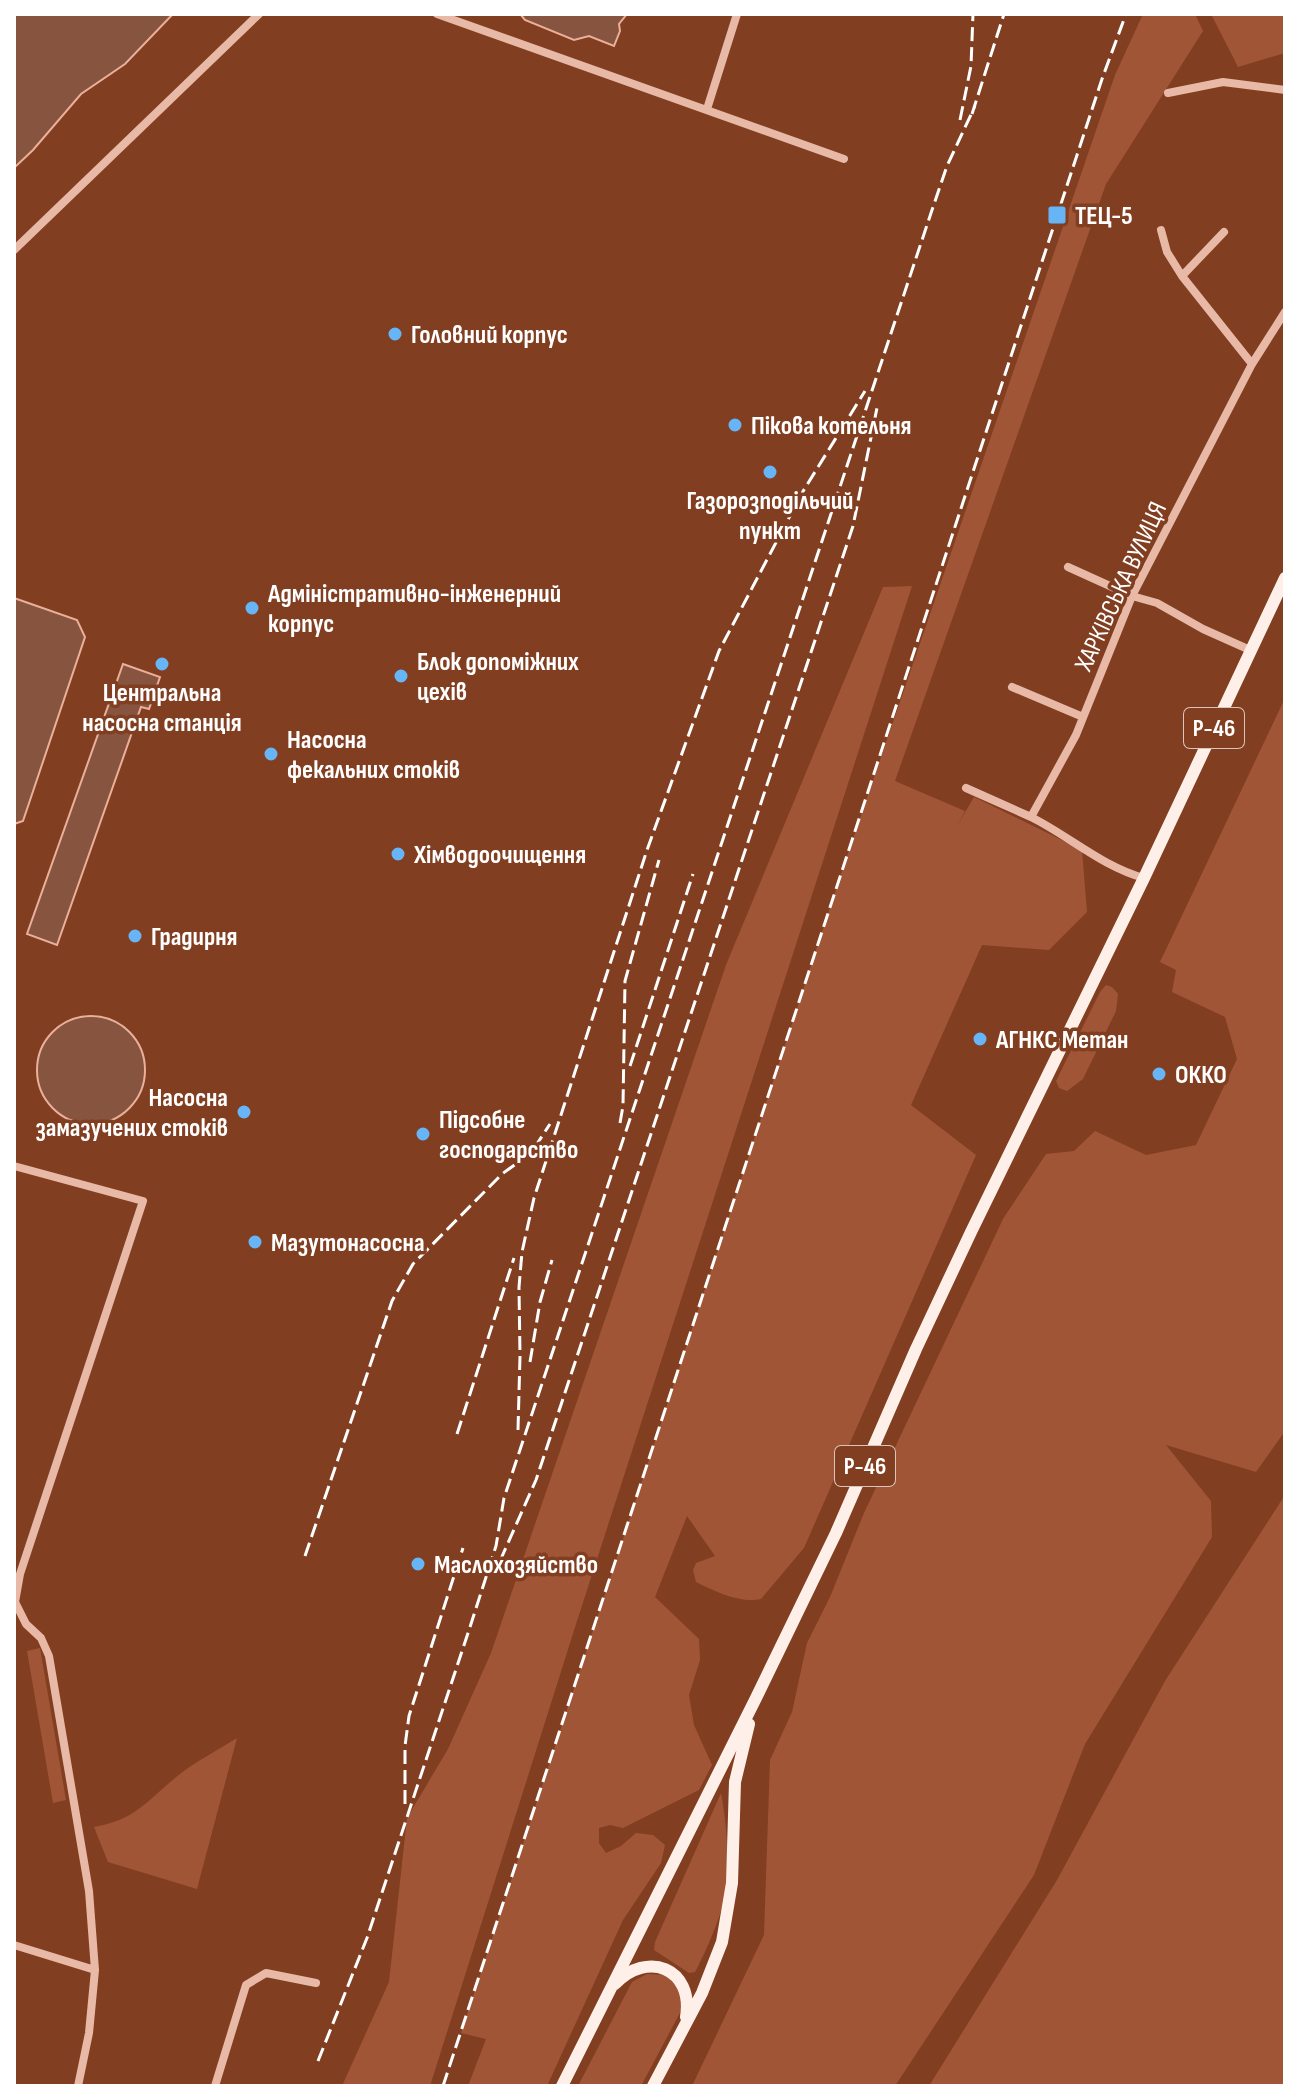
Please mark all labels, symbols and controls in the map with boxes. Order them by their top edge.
place label: ТЕЦ-5 [1075,201,1133,232]
marker: ТЕЦ-5 [1046,204,1068,226]
place label: Головний корпус [411,320,568,351]
marker: Головний корпус [386,325,404,343]
place label: Пікова котельня [751,411,911,442]
marker: Пікова котельня [726,416,744,434]
marker: Газорозподільчий пункт [761,463,779,481]
place label: Газорозподільчий пункт [687,486,853,547]
street label: ХАРКІВСЬКА ВУЛИЦЯ [1068,497,1174,677]
place label: Адміністративно-інженерний корпус [267,579,561,640]
marker: Адміністративно-інженерний корпус [243,599,261,617]
place label: Блок допоміжних цехів [417,647,579,708]
marker: Центральна насосна станція [153,655,171,673]
marker: Блок допоміжних цехів [392,667,410,685]
place label: Центральна насосна станція [82,678,242,739]
road number: Р-46 [1184,708,1244,748]
place label: Насосна фекальних стоків [287,725,460,786]
marker: Насосна фекальних стоків [262,745,280,763]
place label: Хімводоочищення [413,840,586,871]
marker: Хімводоочищення [389,845,407,863]
place label: Градирня [151,922,237,953]
marker: Градирня [126,927,144,945]
place label: АГНКС Метан [995,1025,1128,1056]
marker: АГНКС Метан [971,1030,989,1048]
place label: ОККО [1175,1060,1227,1091]
marker: ОККО [1150,1065,1168,1083]
place label: Насосна замазучених стоків [36,1083,228,1144]
marker: Насосна замазучених стоків [235,1103,253,1121]
place label: Підсобне господарство [439,1105,578,1166]
marker: Підсобне господарство [414,1125,432,1143]
place label: Мазутонасосна [271,1228,425,1259]
marker: Мазутонасосна [246,1233,264,1251]
road number: Р-46 [835,1446,895,1486]
place label: Маслохозяйство [434,1550,598,1581]
marker: Маслохозяйство [409,1555,427,1573]

